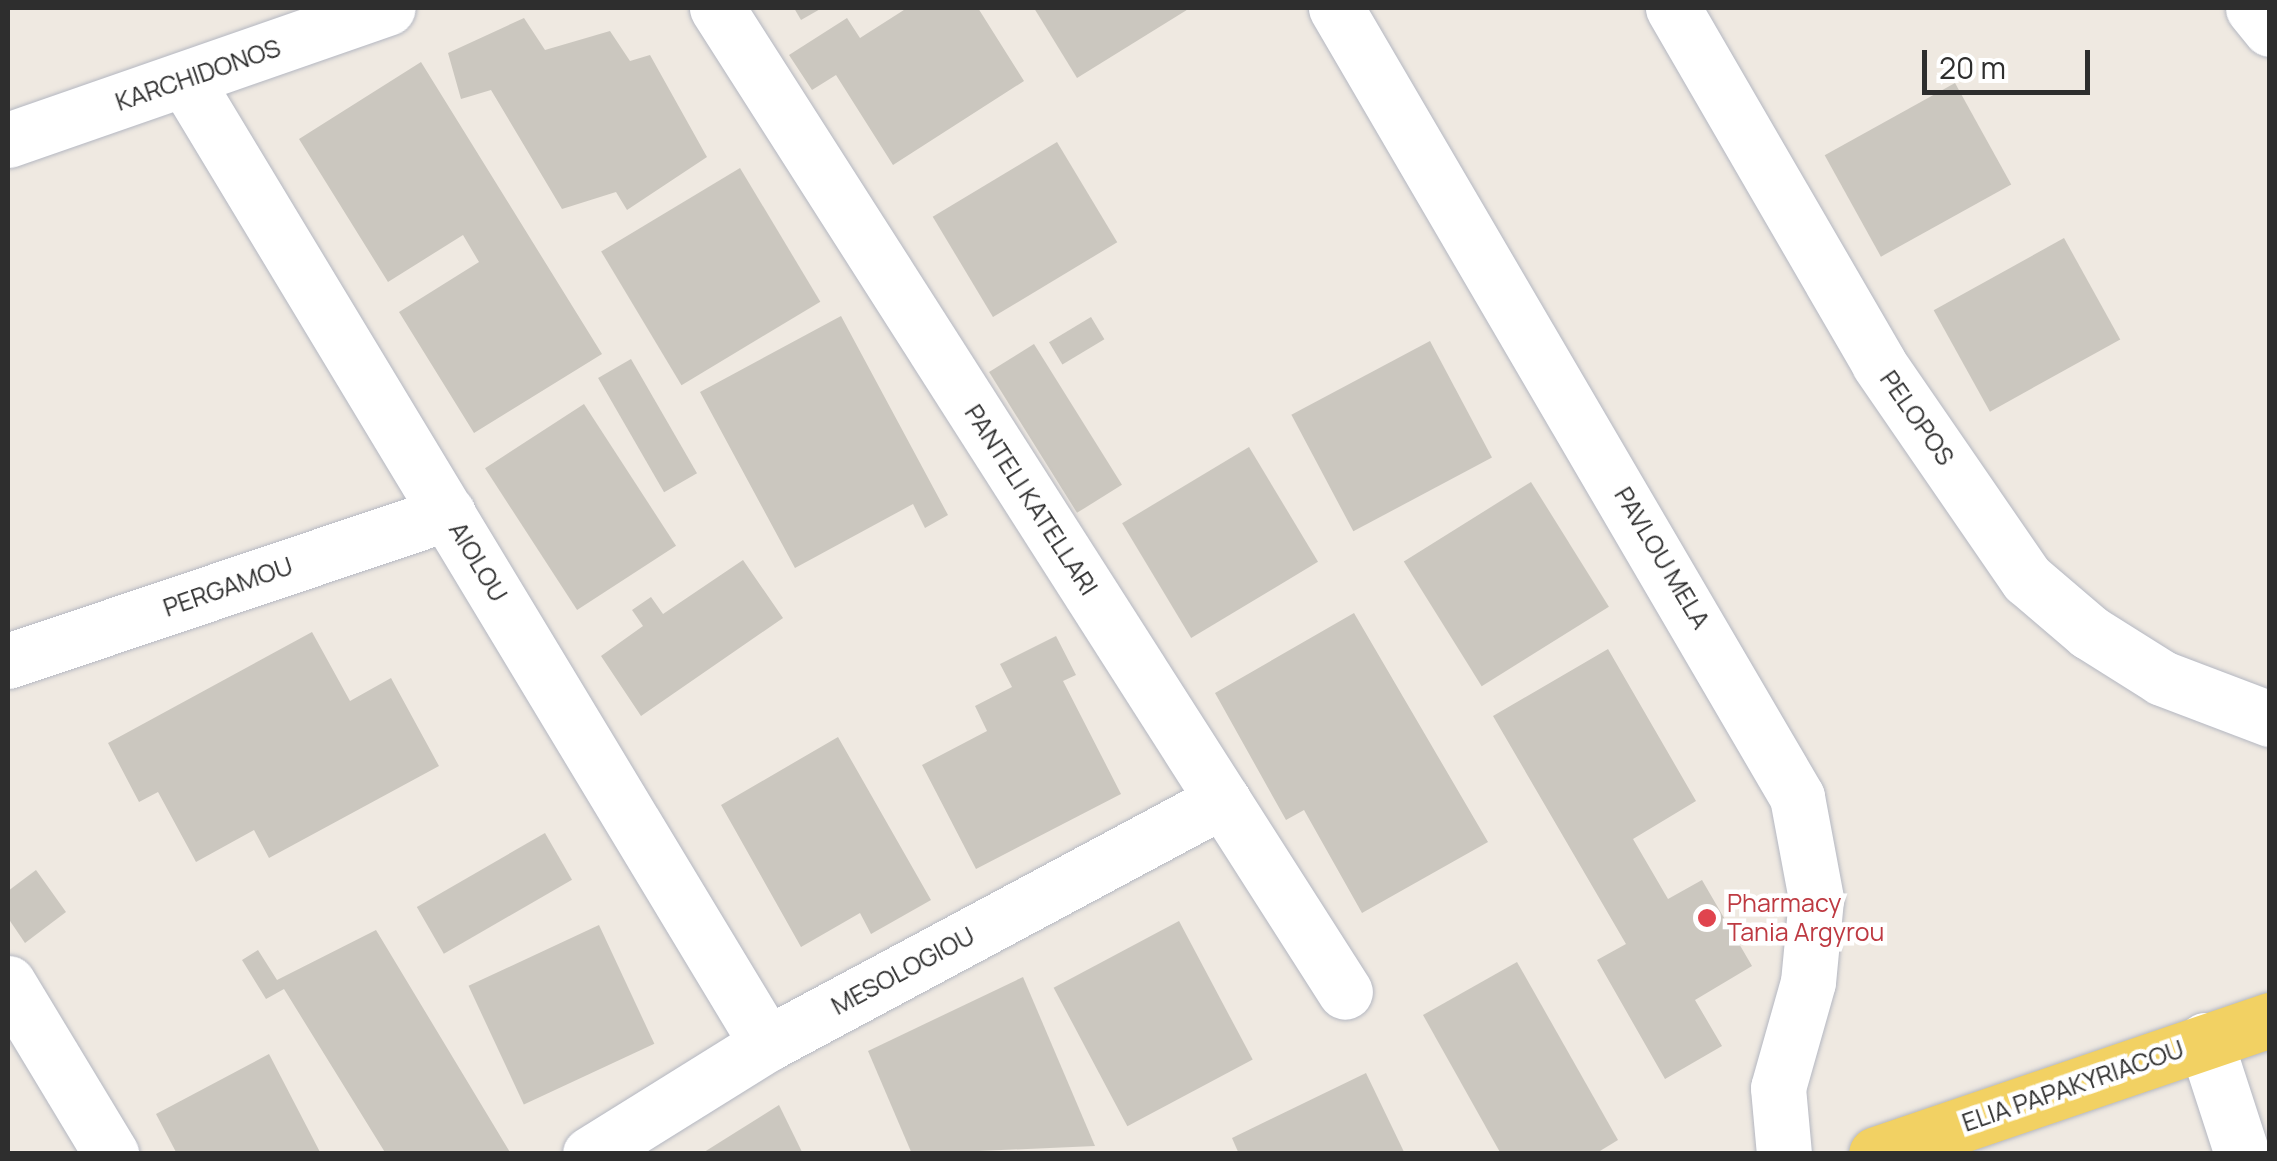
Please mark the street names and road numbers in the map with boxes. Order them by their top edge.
street label: KARCHIDONOS [112,33,284,117]
street label: PELOPOS [1874,365,1960,471]
street label: PANTELI KATELLARI [958,399,1104,601]
street label: PAVLOU MELA [1608,482,1716,634]
street label: AIOLOU [443,517,513,607]
street label: PERGAMOU [159,551,297,623]
street label: MESOLOGIOU [826,921,980,1021]
street label: ELIA PAPAKYRIACOU [1958,1034,2188,1138]

